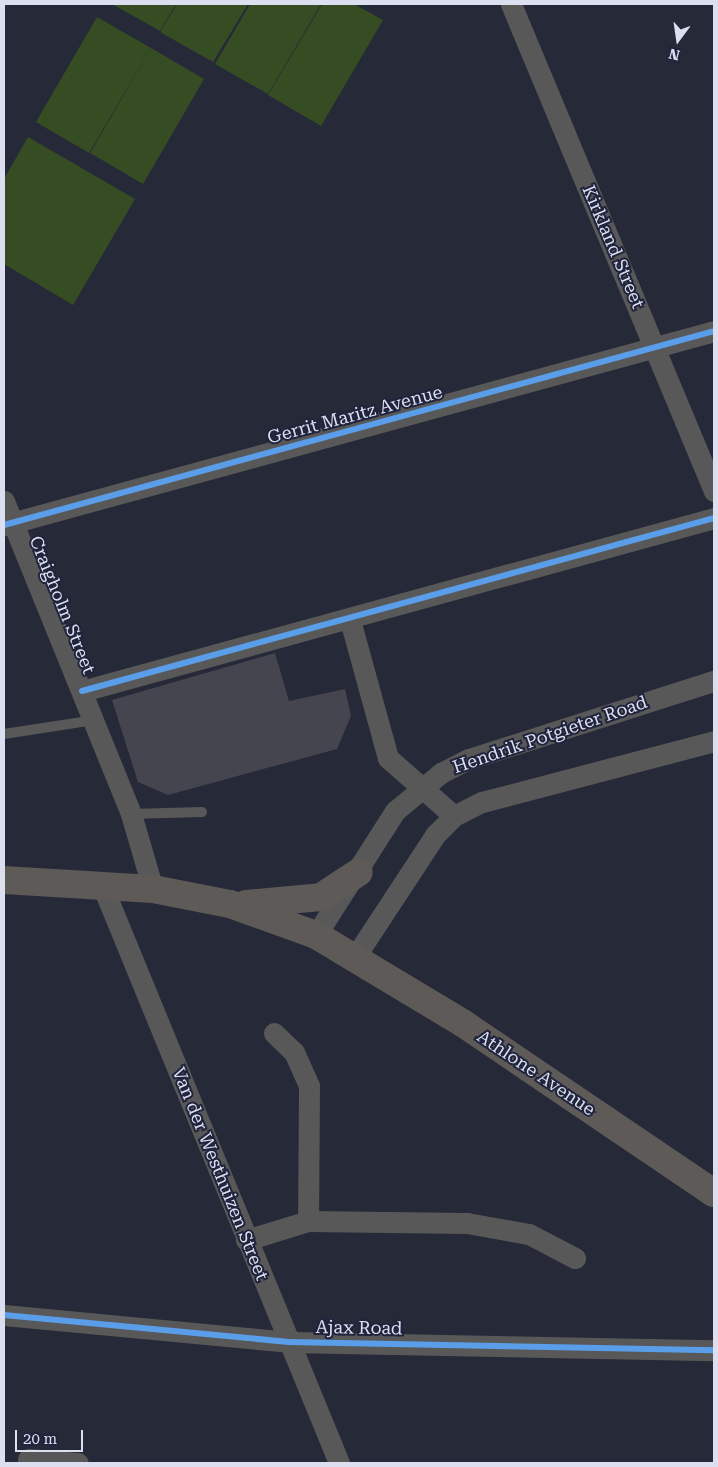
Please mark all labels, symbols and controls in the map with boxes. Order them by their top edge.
north arrow [653,15,703,65]
text: N [667,45,682,64]
street label: Kirkland Street [577,182,649,312]
street label: Gerrit Maritz Avenue [265,381,445,449]
street label: Craigholm Street [24,533,100,677]
street label: Hendrik Potgieter Road [450,692,650,778]
street label: Athlone Avenue [473,1026,599,1120]
street label: Van der Westhuizen Street [167,1064,273,1284]
street label: Ajax Road [315,1316,403,1340]
scale bar [18,1420,85,1452]
text: 20 m [23,1430,57,1448]

